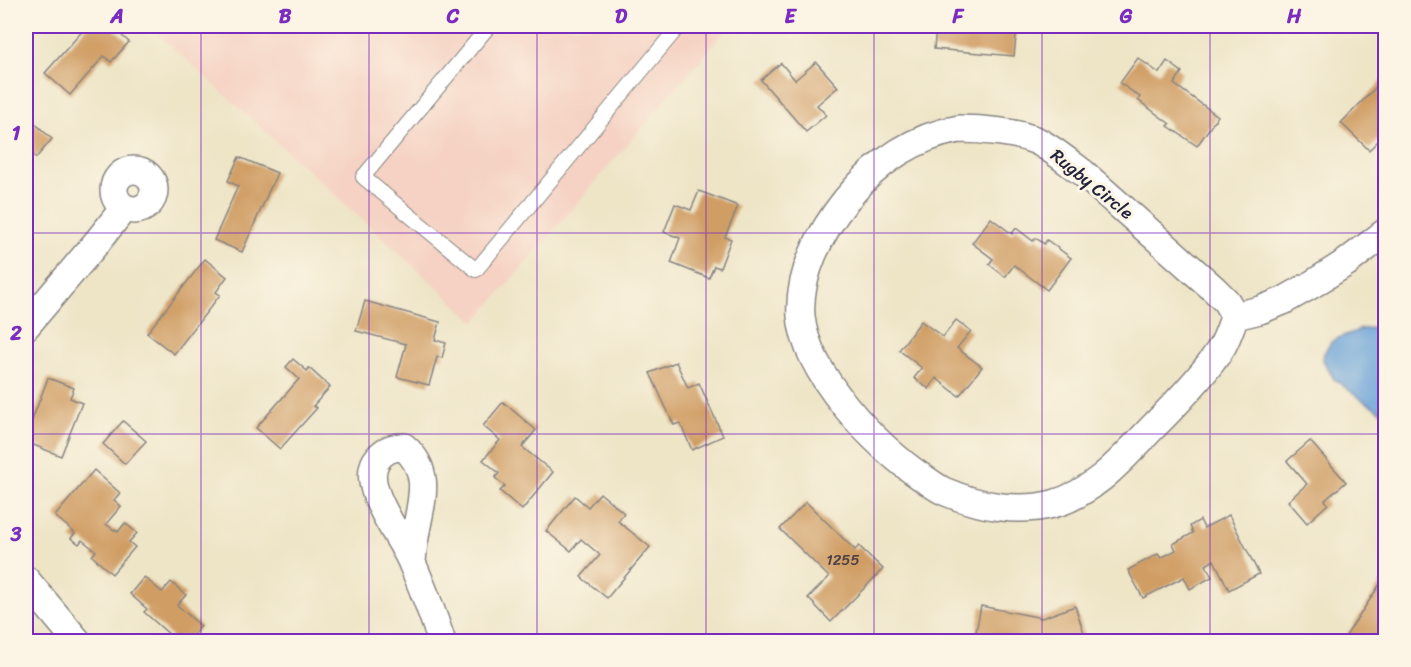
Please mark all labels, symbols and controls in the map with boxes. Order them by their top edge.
text: A [109,0,124,34]
text: B [279,0,292,34]
text: C [446,0,460,34]
text: D [615,0,628,34]
text: E [784,0,797,34]
text: F [952,0,965,34]
text: G [1119,0,1133,34]
text: H [1286,0,1302,34]
text: 1 [12,116,21,151]
street label: Rugby Circle [1043,140,1141,228]
text: 2 [9,316,22,351]
text: 3 [10,517,22,552]
house number: 1255 [826,547,860,573]

